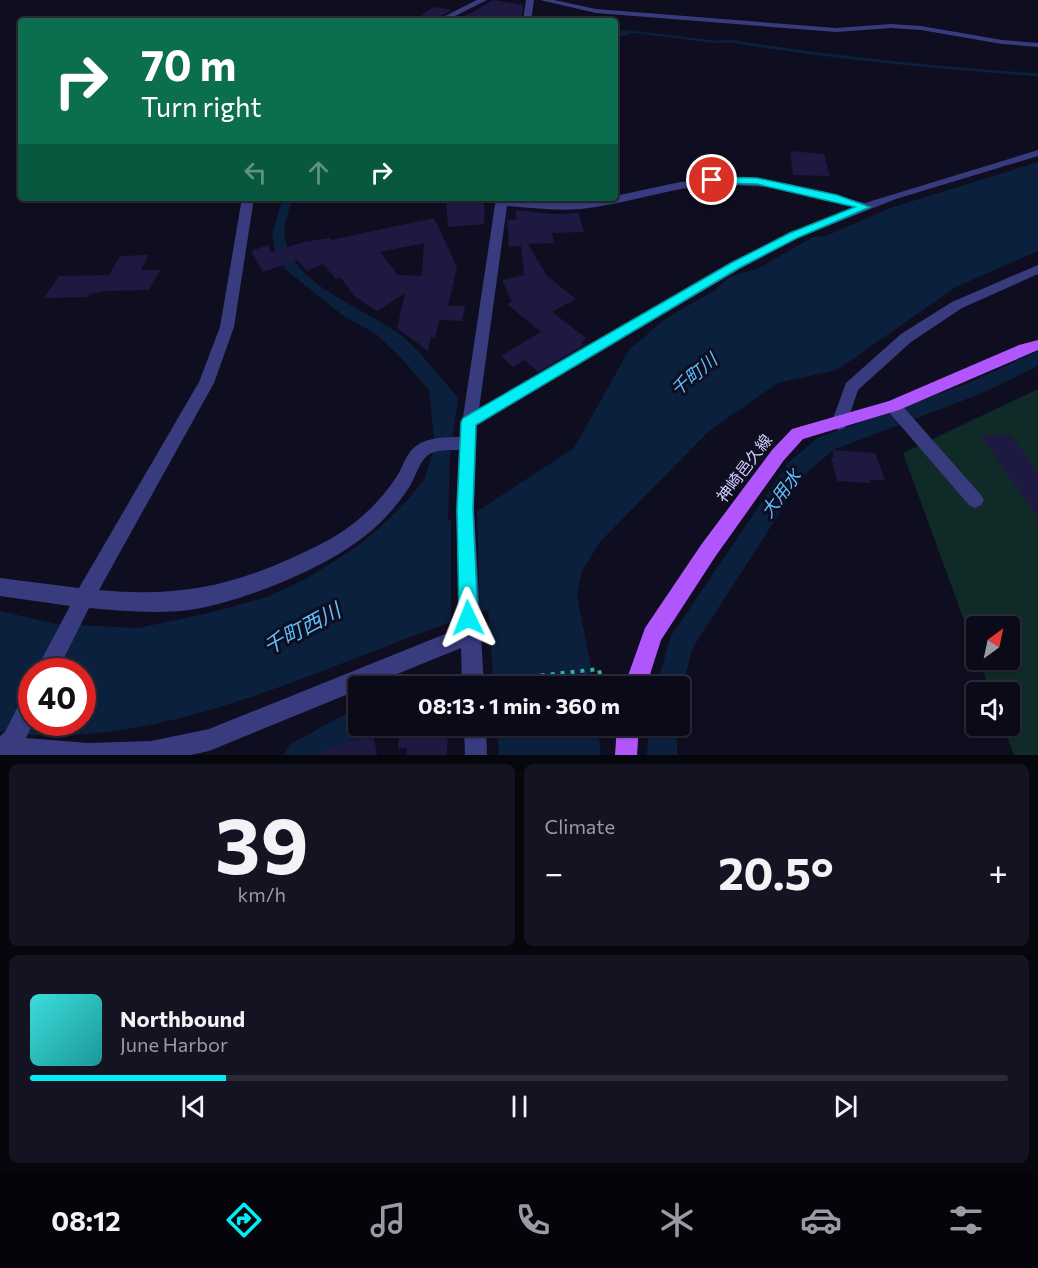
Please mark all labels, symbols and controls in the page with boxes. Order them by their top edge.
text: 70 m [141,38,236,90]
icon: right [42,42,120,120]
text: Turn right [141,90,261,123]
pin [686,154,737,205]
icon: left [239,156,272,189]
icon: ahead [302,156,335,189]
icon: right [365,156,398,189]
icon: arrive [695,163,728,196]
water label: 千町川 [666,347,723,400]
street label: 神崎邑久線 [712,430,775,505]
water label: 大用水 [755,463,806,522]
position arrow [436,586,500,650]
water label: 千町西川 [258,596,346,658]
north arrow [966,616,1020,670]
map controls [966,616,1020,736]
speed limit sign: 40 [18,658,96,736]
button: sound [966,682,1020,736]
text: 08:13 · 1 min · 360 m [418,692,620,719]
text: 39 [215,795,309,890]
text: Climate [545,814,615,838]
text: 20.5° [718,844,834,899]
text: − [545,851,563,892]
text: + [989,851,1008,892]
text: km/h [237,882,286,906]
text: Northbound [120,1005,245,1032]
text: June Harbor [120,1032,228,1056]
icon: previous [177,1090,210,1123]
icon: pause [503,1090,536,1123]
icon: next [829,1090,862,1123]
icon: directions [223,1199,265,1241]
icon: music [367,1199,409,1241]
icon: phone [512,1199,554,1241]
icon: climate [656,1199,698,1241]
icon: car [800,1199,842,1241]
icon: filters [945,1199,987,1241]
text: 08:12 [51,1204,121,1237]

